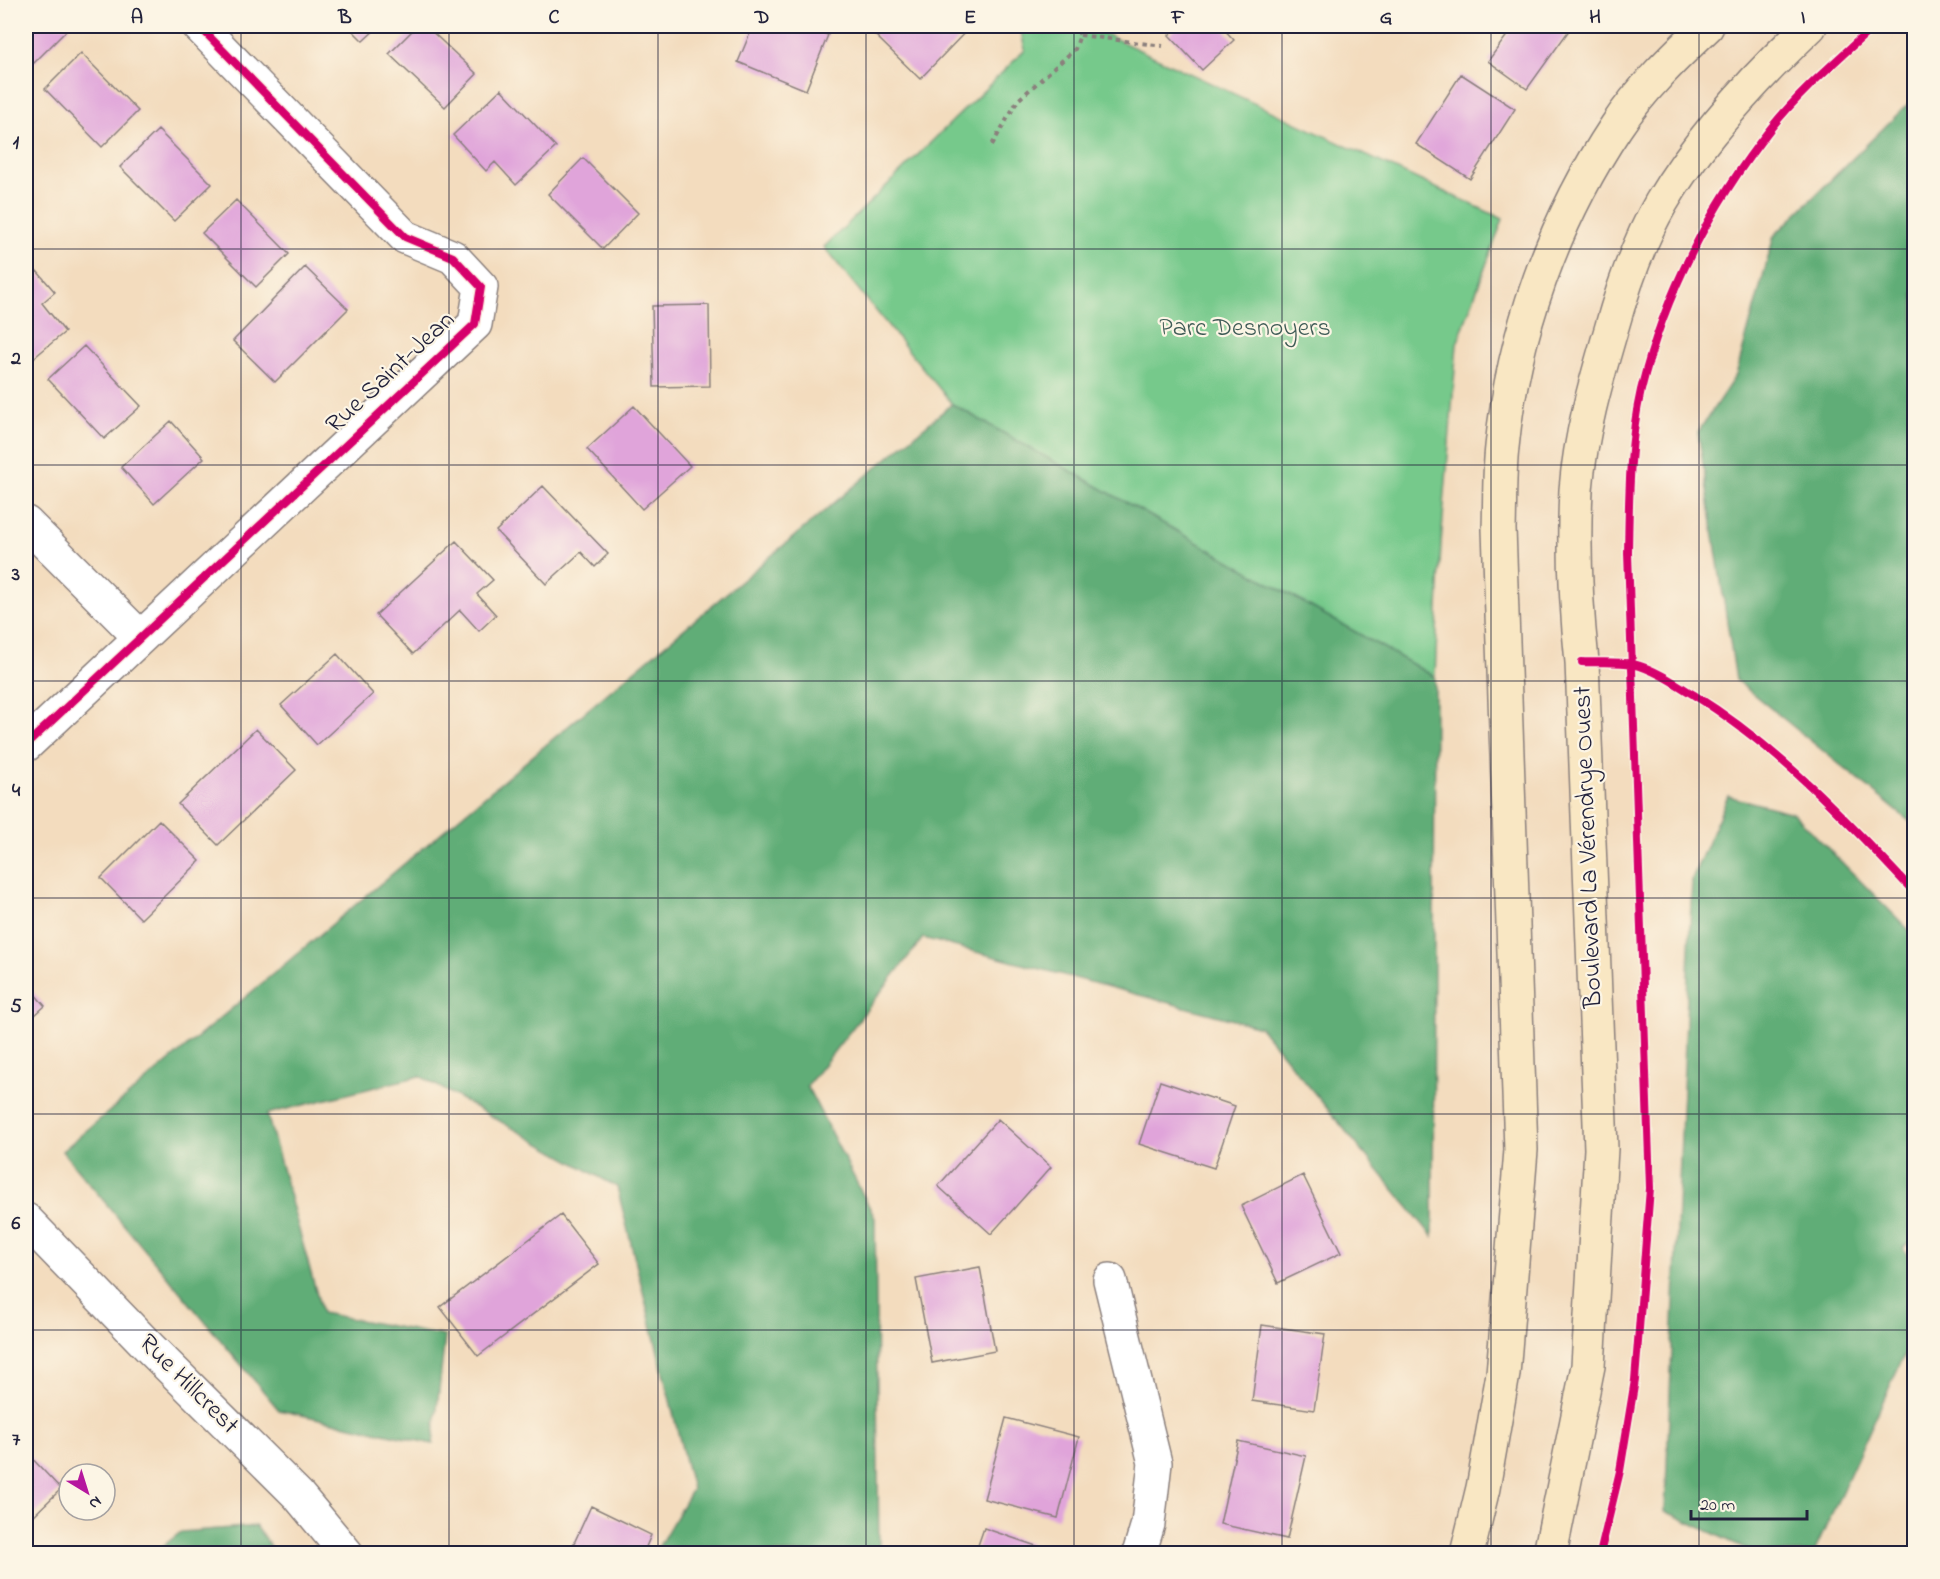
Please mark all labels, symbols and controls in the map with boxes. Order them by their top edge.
text: A [131,4,143,33]
text: B [337,4,352,33]
text: C [549,4,560,33]
text: D [754,4,769,33]
text: E [964,4,976,33]
text: F [1171,4,1185,33]
text: G [1380,4,1393,33]
text: H [1589,4,1601,33]
text: I [1801,4,1806,33]
text: 1 [13,129,20,158]
street label: Rue Saint-Jean [318,303,464,443]
park label: Parc Desnoyers [1159,310,1331,348]
text: 2 [10,345,21,374]
text: 3 [11,561,20,590]
street label: Boulevard La Vérendrye Ouest [1564,685,1614,1010]
text: 4 [12,777,21,806]
text: 5 [10,993,22,1022]
text: 6 [12,1210,21,1239]
street label: Rue Hillcrest [129,1326,247,1444]
text: 7 [12,1426,21,1455]
north arrow [57,1462,117,1522]
scale bar [1691,1483,1806,1521]
text: N [83,1489,107,1515]
text: 20 m [1700,1493,1735,1519]

